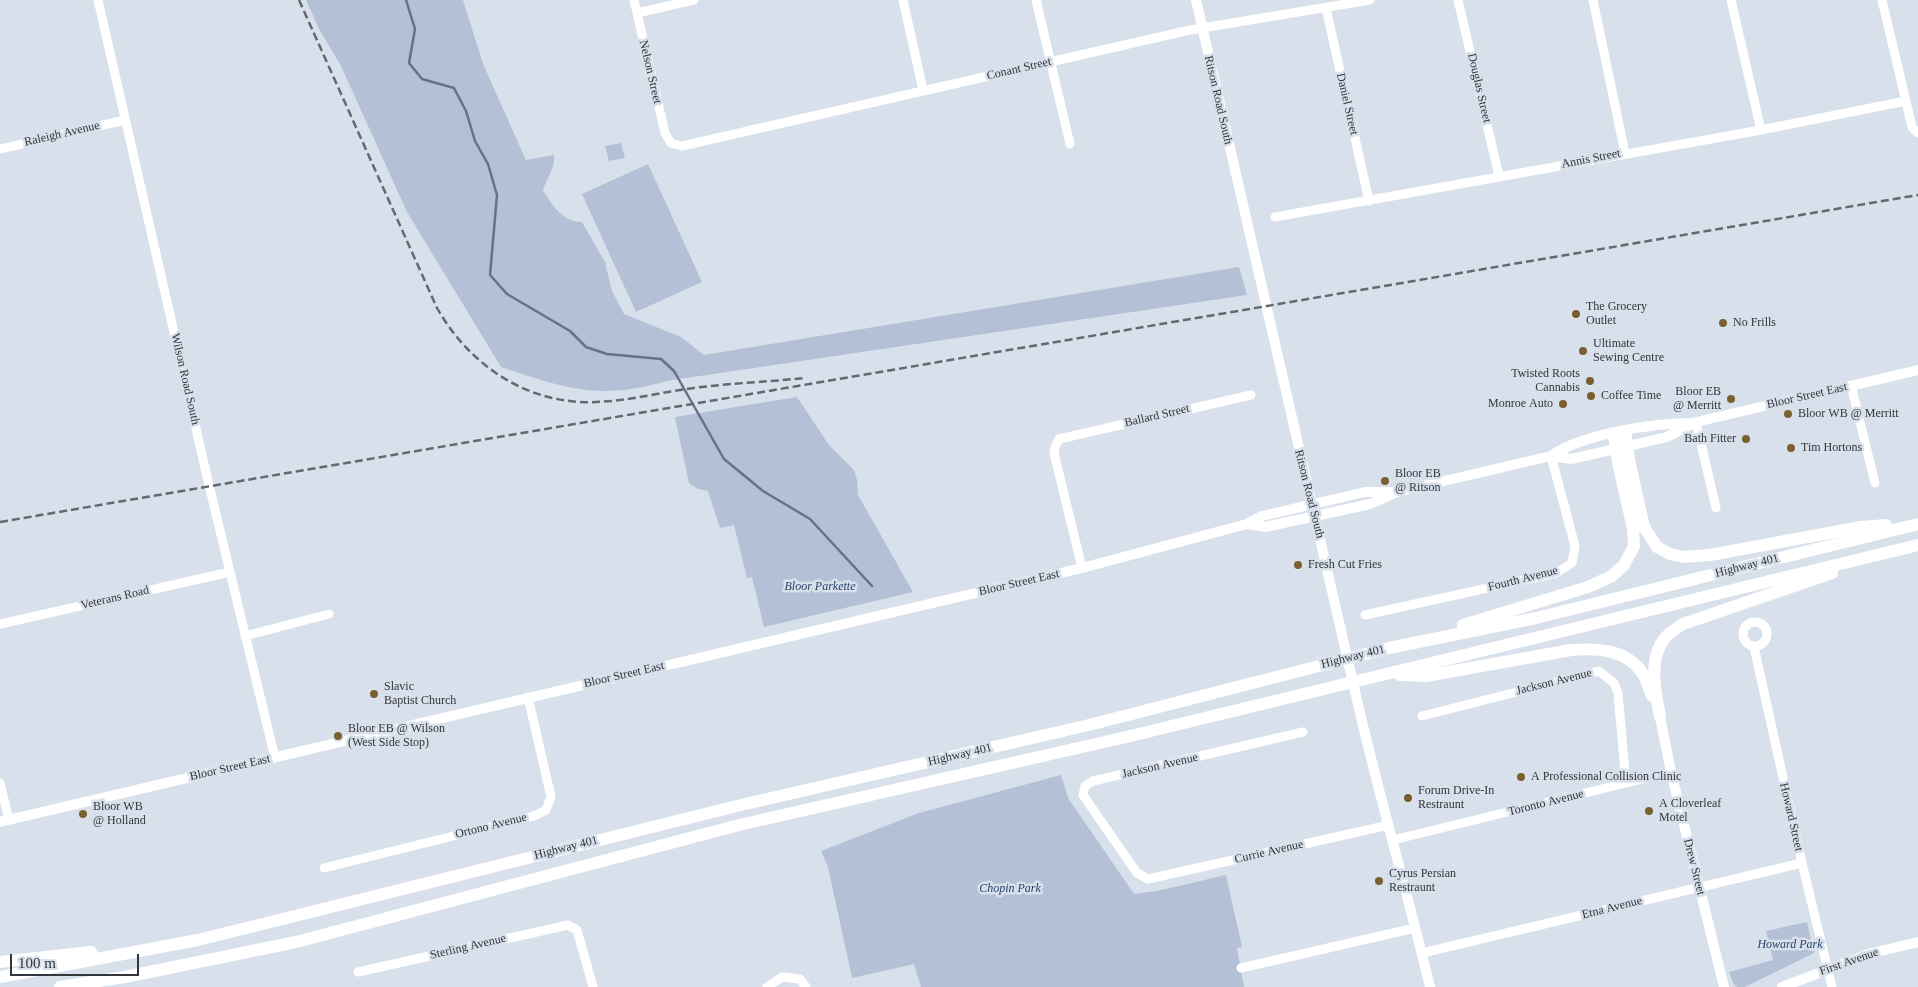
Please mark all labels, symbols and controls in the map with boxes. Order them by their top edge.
street label: Nelson Street [636,39,664,105]
street label: Douglas Street [1464,52,1494,124]
street label: Ritson Road South [1201,54,1235,146]
street label: Conant Street [985,55,1053,83]
street label: Daniel Street [1333,72,1361,136]
street label: Raleigh Avenue [23,118,101,150]
street label: Annis Street [1560,146,1622,172]
place label: The Grocery Outlet [1586,300,1647,328]
marker: The Grocery Outlet [1570,308,1582,320]
place label: No Frills [1733,316,1776,330]
marker: No Frills [1717,317,1729,329]
street label: Wilson Road South [167,332,203,426]
place label: Ultimate Sewing Centre [1593,337,1664,365]
marker: Ultimate Sewing Centre [1577,345,1589,357]
place label: Twisted Roots Cannabis [1511,367,1580,395]
marker: Twisted Roots Cannabis [1584,375,1596,387]
street label: Bloor Street East [1765,380,1849,412]
place label: Bloor EB @ Merritt [1673,385,1721,413]
place label: Coffee Time [1601,389,1661,403]
marker: Coffee Time [1585,390,1597,402]
marker: Bloor EB @ Merritt [1725,393,1737,405]
place label: Monroe Auto [1488,397,1553,411]
marker: Monroe Auto [1557,398,1569,410]
street label: Ballard Street [1123,402,1191,430]
place label: Bloor WB @ Merritt [1798,407,1899,421]
marker: Bloor WB @ Merritt [1782,408,1794,420]
place label: Bath Fitter [1684,432,1736,446]
marker: Bath Fitter [1740,433,1752,445]
place label: Tim Hortons [1801,441,1862,455]
marker: Tim Hortons [1785,442,1797,454]
street label: Ritson Road South [1291,448,1327,540]
place label: Bloor EB @ Ritson [1395,467,1441,495]
marker: Bloor EB @ Ritson [1379,475,1391,487]
street label: Highway 401 [1714,551,1780,581]
place label: Fresh Cut Fries [1308,558,1382,572]
marker: Fresh Cut Fries [1292,559,1304,571]
street label: Fourth Avenue [1487,563,1559,595]
street label: Bloor Street East [977,567,1061,599]
park label: Bloor Parkette [785,580,855,594]
street label: Veterans Road [79,583,151,613]
street label: Highway 401 [1320,642,1386,672]
street label: Bloor Street East [582,659,666,691]
street label: Jackson Avenue [1515,666,1593,698]
place label: Slavic Baptist Church [384,680,456,708]
marker: Slavic Baptist Church [368,688,380,700]
place label: Bloor EB @ Wilson (West Side Stop) [348,722,445,750]
marker: Bloor EB @ Wilson (West Side Stop) [332,730,344,742]
street label: Highway 401 [927,741,993,769]
street label: Jackson Avenue [1121,750,1199,782]
street label: Bloor Street East [188,752,272,784]
place label: A Professional Collision Clinic [1531,770,1681,784]
marker: A Professional Collision Clinic [1515,771,1527,783]
street label: Howard Street [1776,781,1806,853]
place label: Forum Drive-In Restraunt [1418,784,1494,812]
street label: Toronto Avenue [1507,787,1585,819]
marker: Forum Drive-In Restraunt [1402,792,1414,804]
place label: A Cloverleaf Motel [1659,797,1721,825]
place label: Bloor WB @ Holland [93,800,146,828]
marker: A Cloverleaf Motel [1643,805,1655,817]
marker: Bloor WB @ Holland [77,808,89,820]
street label: Ortono Avenue [454,810,528,842]
street label: Highway 401 [533,833,599,863]
street label: Currie Avenue [1233,837,1305,867]
street label: Drew Street [1680,837,1708,897]
place label: Cyrus Persian Restraunt [1389,867,1456,895]
marker: Cyrus Persian Restraunt [1373,875,1385,887]
park label: Chopin Park [979,882,1041,896]
street label: Etna Avenue [1580,894,1644,922]
street label: Sterling Avenue [429,931,507,963]
park label: Howard Park [1757,938,1823,952]
scale bar [12,944,141,976]
street label: First Avenue [1818,945,1880,979]
text: 100 m [18,955,56,971]

